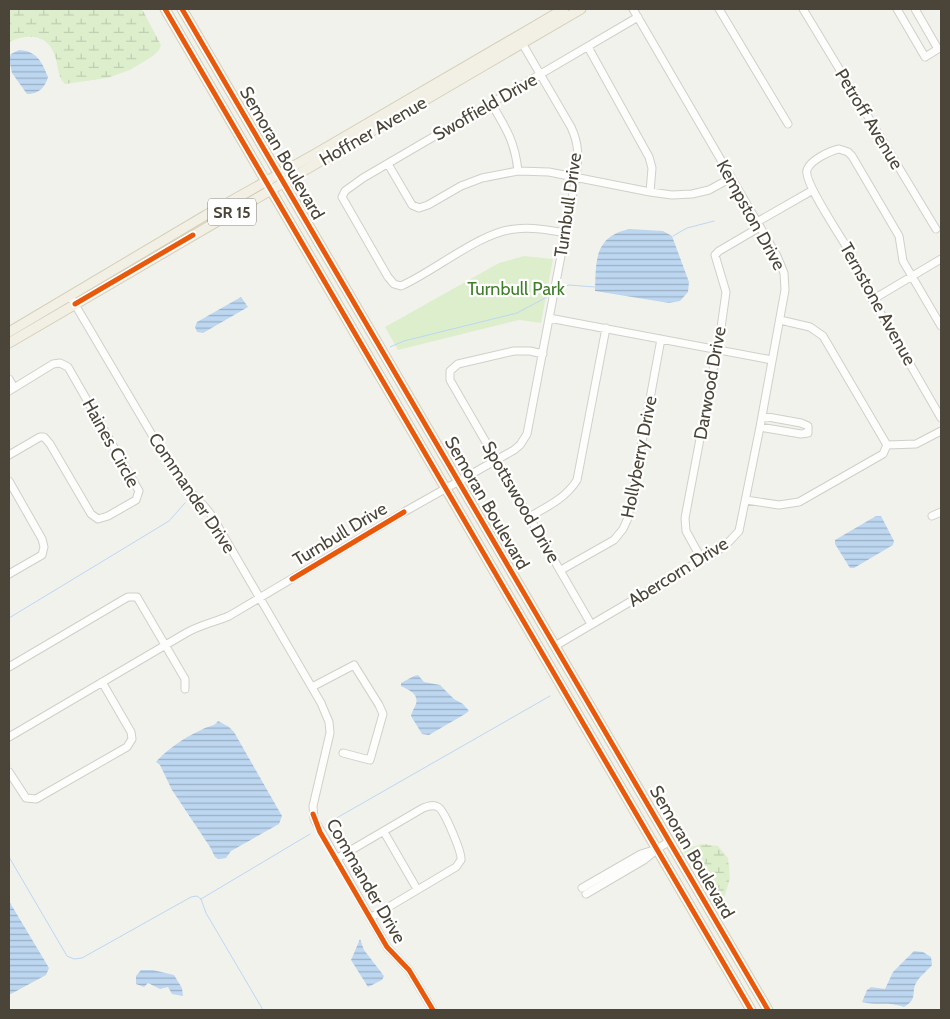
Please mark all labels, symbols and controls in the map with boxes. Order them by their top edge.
street label: Petroff Avenue [830,65,908,173]
street label: Swoffield Drive [429,68,541,146]
street label: Semoran Boulevard [235,83,329,223]
street label: Hoffner Avenue [315,91,431,171]
street label: Turnbull Drive [550,151,586,259]
street label: Kempston Drive [712,156,790,274]
road number: SR 15 [208,198,256,226]
street label: Ternstone Avenue [835,239,921,369]
park label: Turnbull Park [467,278,566,300]
street label: Darwood Drive [689,325,731,441]
street label: Hollyberry Drive [616,394,662,520]
street label: Haines Circle [78,395,144,491]
street label: Commander Drive [144,429,240,557]
street label: Semoran Boulevard [440,433,534,573]
street label: Spottswood Drive [477,437,565,567]
street label: Turnbull Drive [289,497,391,571]
street label: Abercorn Drive [624,532,732,612]
street label: Semoran Boulevard [645,782,739,922]
street label: Commander Drive [321,815,411,947]

